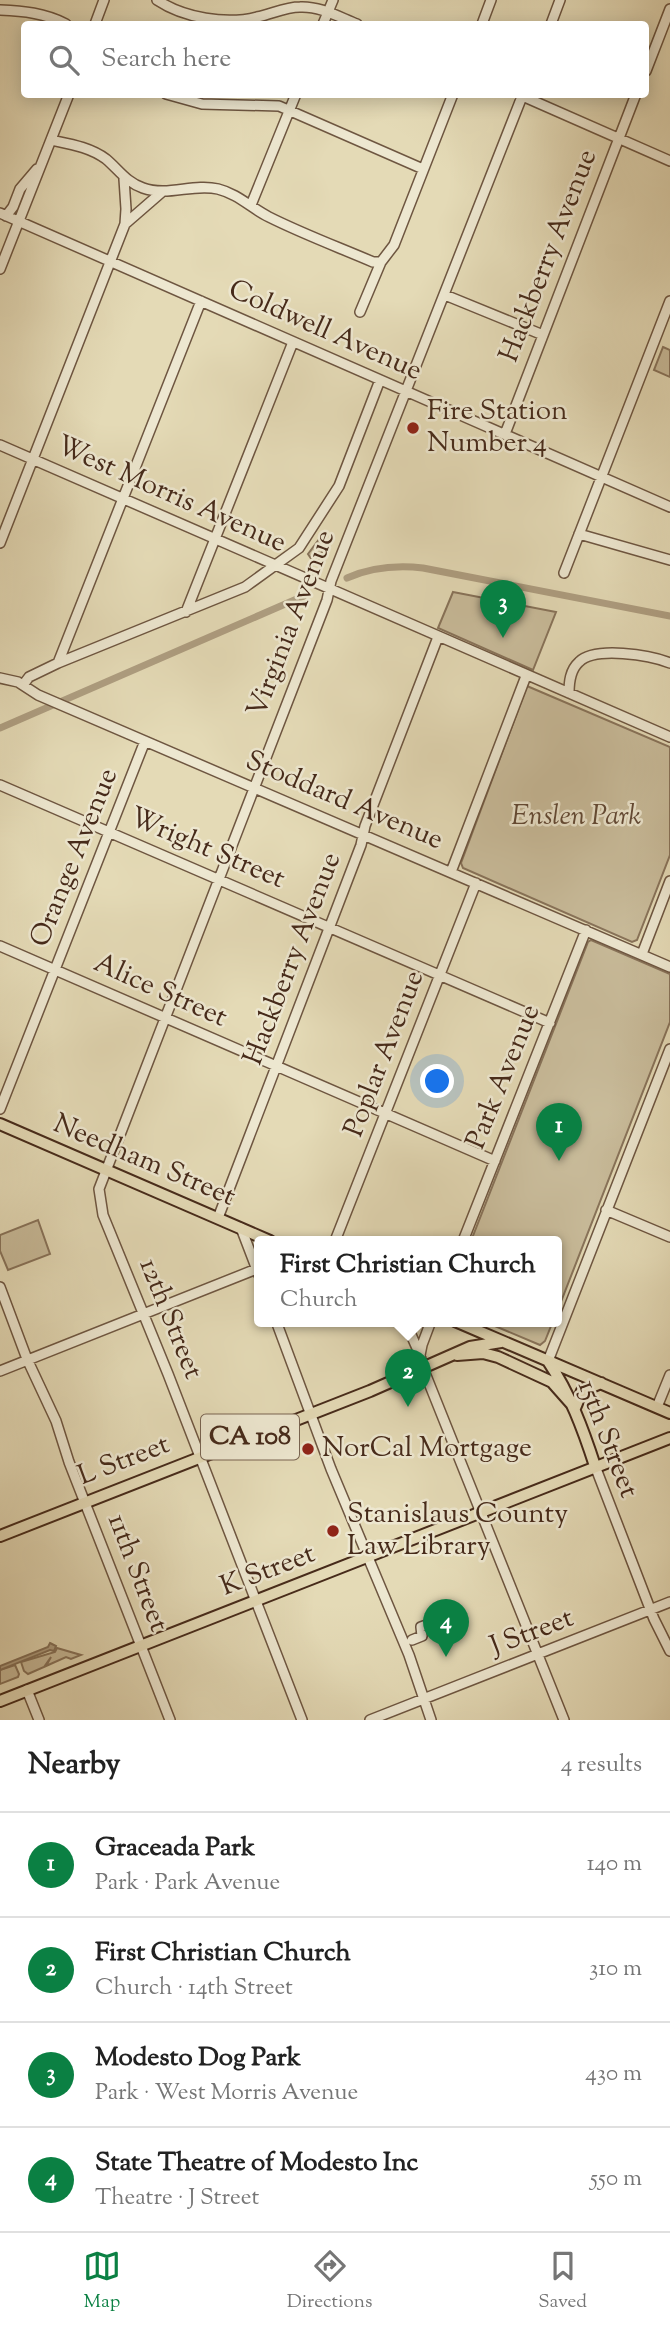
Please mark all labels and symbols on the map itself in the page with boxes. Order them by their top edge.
street label: Hackberry Avenue [490,144,608,368]
street label: Coldwell Avenue [222,270,428,392]
place label: Fire Station Number 4 [427,392,568,464]
marker: Fire Station Number 4 [405,420,421,436]
street label: West Morris Avenue [50,426,292,564]
street label: Virginia Avenue [238,525,346,723]
pin: 3 [480,580,526,638]
street label: Stoddard Avenue [239,741,449,861]
street label: Orange Avenue [21,763,129,953]
park label: Enslen Park [511,797,641,837]
street label: Wright Street [123,798,291,900]
street label: Hackberry Avenue [234,847,352,1071]
street label: Alice Street [87,944,234,1038]
street label: Poplar Avenue [335,965,435,1143]
street label: Park Avenue [457,999,551,1155]
your location [420,1064,454,1098]
pin: 1 [536,1103,582,1161]
street label: Needham Street [47,1105,242,1218]
street label: 12th Street [128,1253,212,1386]
pin: 2 [385,1349,431,1407]
street label: 15th Street [566,1374,648,1504]
road number: CA 108 [201,1414,299,1460]
street label: L Street [72,1425,176,1497]
place label: NorCal Mortgage [322,1429,532,1469]
marker: NorCal Mortgage [300,1441,316,1457]
place label: Stanislaus County Law Library [347,1495,568,1567]
street label: 11th Street [96,1508,178,1638]
marker: Stanislaus County Law Library [325,1523,341,1539]
street label: K Street [215,1535,322,1607]
pin: 4 [423,1599,469,1657]
street label: J Street [483,1599,580,1668]

